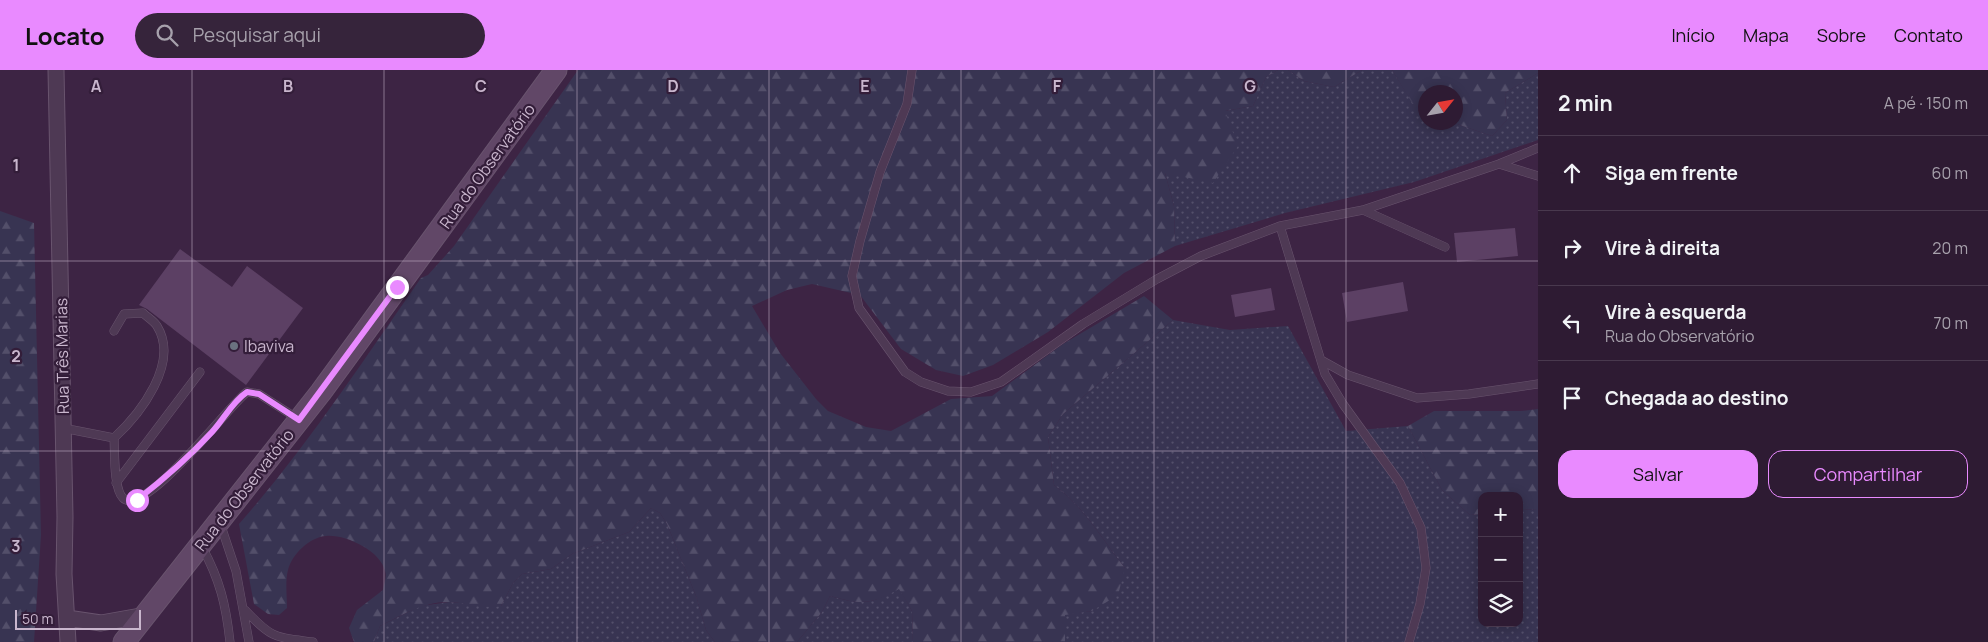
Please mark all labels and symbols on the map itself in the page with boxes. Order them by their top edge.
text: A [91,75,102,97]
text: B [283,75,293,97]
text: C [475,75,487,97]
text: D [667,75,679,97]
text: E [860,75,870,97]
text: F [1053,75,1062,97]
text: G [1244,75,1256,97]
north arrow [1418,85,1463,130]
street label: Rua do Observatório [434,99,540,233]
text: 1 [12,154,20,176]
route end [386,276,409,299]
street label: Rua Três Marias [50,298,74,414]
place label: Ibaviva [244,335,294,357]
marker: Ibaviva [228,340,240,352]
text: 2 [11,345,21,367]
street label: Rua do Observatório [189,424,299,556]
route start [126,489,149,512]
text: 3 [11,535,21,557]
scale bar [15,607,141,630]

